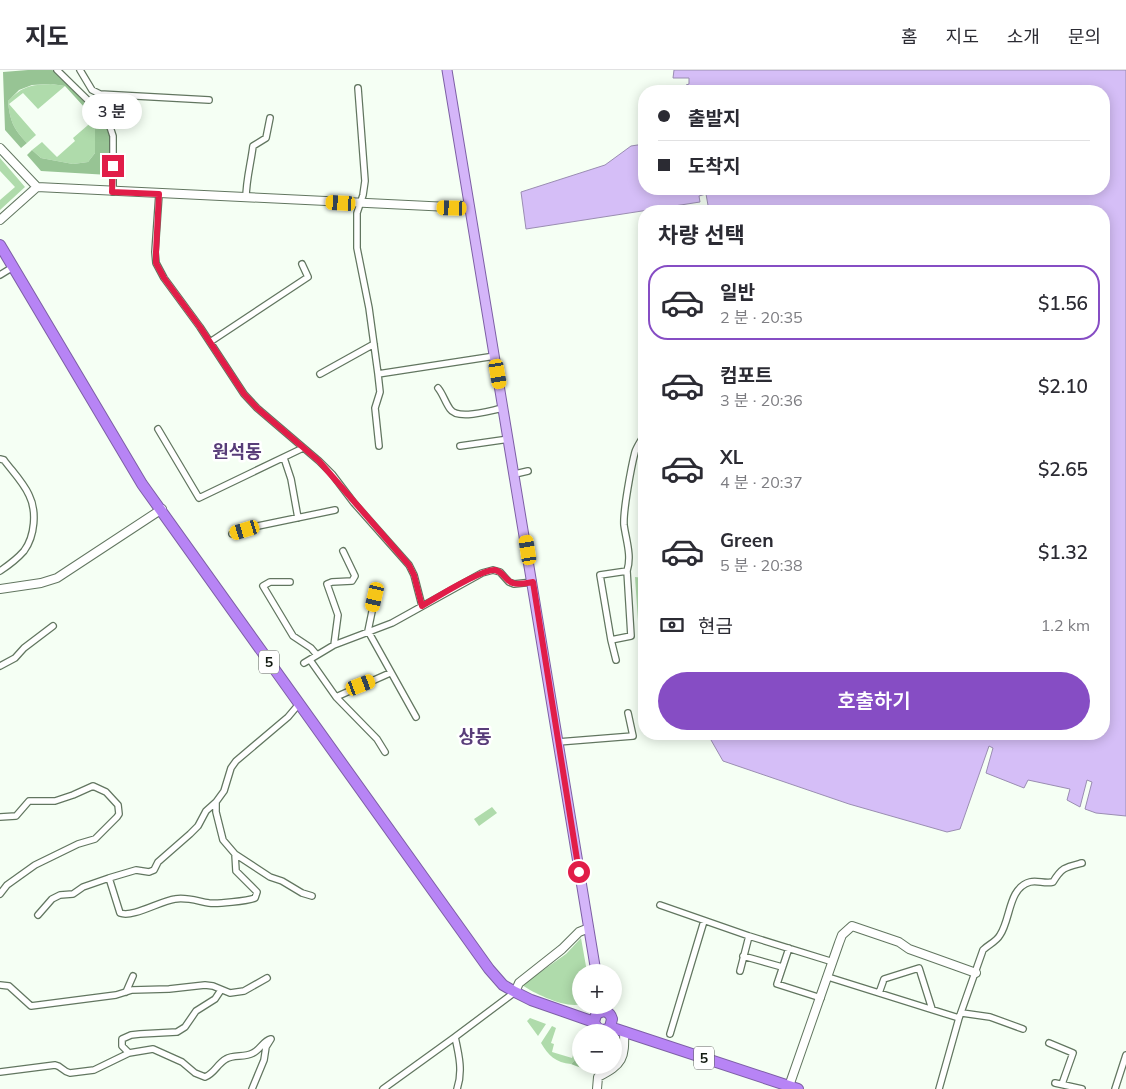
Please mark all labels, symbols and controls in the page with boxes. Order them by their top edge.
text: 지도 [25,21,69,51]
text: 홈 [901,25,918,48]
text: 지도 [946,25,979,48]
text: 소개 [1007,25,1040,48]
text: 문의 [1068,25,1101,48]
callout: 3 분 [83,93,143,128]
text: 3 분 [98,101,126,121]
text: 출발지 [688,106,740,130]
text: 도착지 [688,154,740,178]
route end [102,155,124,177]
car [325,195,356,211]
car [436,200,467,216]
text: 차량 선택 [658,221,745,249]
icon: car [660,280,705,325]
text: 일반 [720,280,755,304]
text: $1.56 [1038,291,1088,315]
text: 2 분 · 20:35 [720,307,803,327]
car [488,358,507,390]
icon: car [660,363,705,408]
text: 컴포트 [720,363,772,387]
text: $2.10 [1038,374,1088,398]
text: 3 분 · 20:36 [720,390,803,410]
district label: 원석동 [212,440,262,463]
text: XL [720,445,743,469]
icon: car [660,446,705,491]
text: $2.65 [1038,457,1088,481]
text: 4 분 · 20:37 [720,472,803,492]
car [228,518,261,542]
text: Green [720,528,774,552]
icon: car [660,529,705,574]
car [518,534,537,566]
text: $1.32 [1038,540,1088,564]
text: 5 분 · 20:38 [720,555,803,575]
car [364,581,385,613]
icon: cash [658,611,686,639]
text: 현금 [698,614,733,638]
text: 1.2 km [1041,615,1090,635]
road number: 5 [259,650,279,674]
button: 호출하기 [658,672,1090,730]
car [344,673,377,697]
district label: 상동 [458,725,492,748]
route start [568,861,590,883]
map controls [572,964,622,1074]
button: + [572,964,622,1014]
button: − [572,1024,622,1074]
road number: 5 [694,1046,714,1070]

